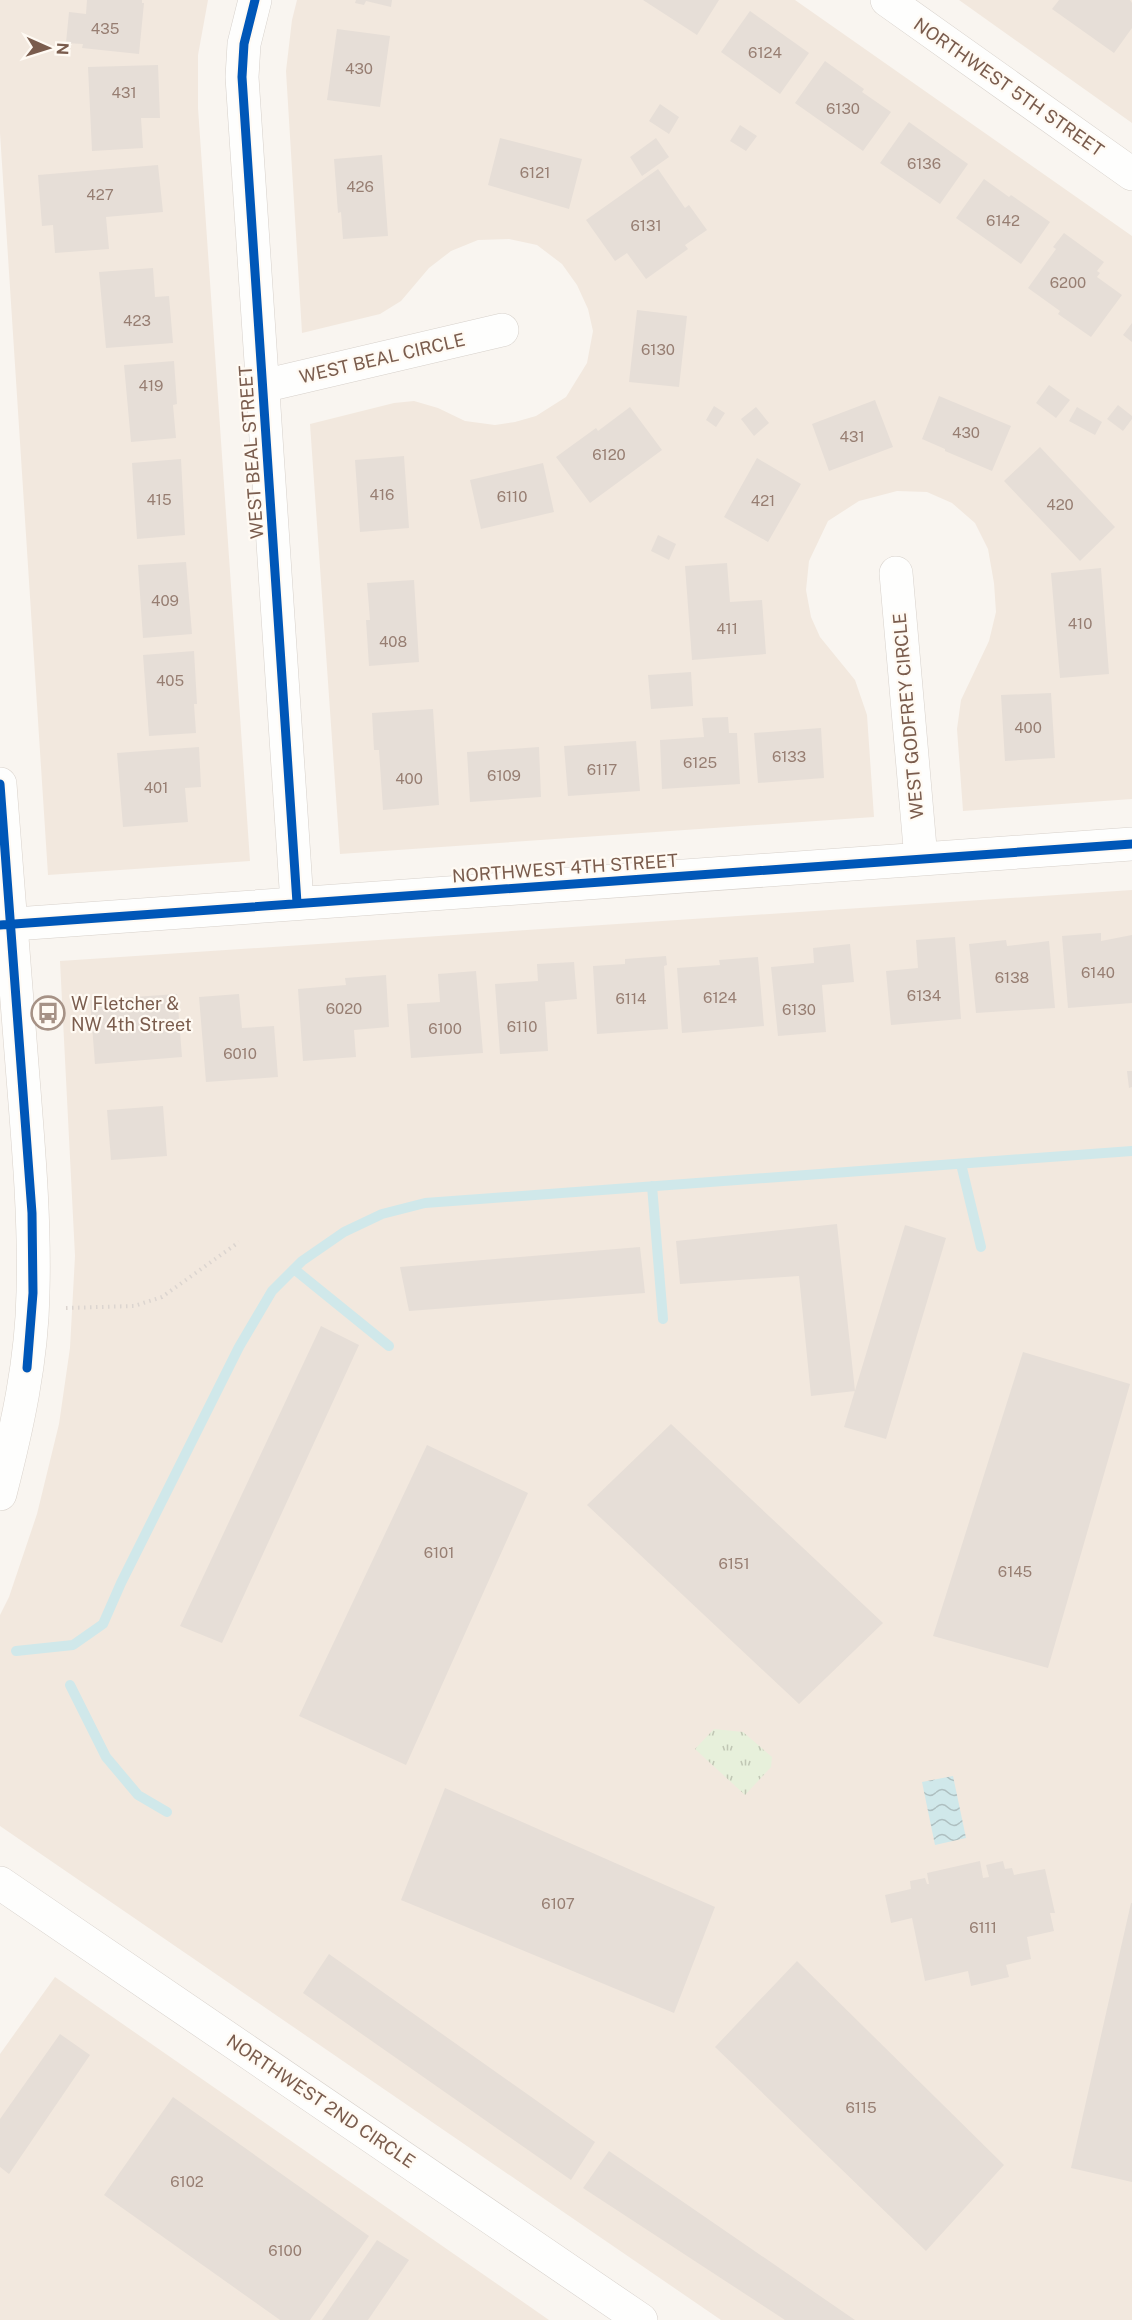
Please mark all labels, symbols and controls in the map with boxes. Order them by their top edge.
street label: NORTHWEST 5TH STREET [910,13,1108,161]
north arrow [18,18,78,78]
house number: 435 [91,20,119,37]
text: N [53,42,72,56]
house number: 6124 [748,44,782,61]
house number: 430 [345,60,373,77]
house number: 431 [112,84,136,101]
house number: 6130 [826,100,860,117]
house number: 6136 [907,155,941,172]
house number: 6121 [520,164,550,181]
house number: 426 [346,178,374,195]
house number: 427 [86,186,114,203]
house number: 6142 [986,212,1020,229]
house number: 6131 [631,217,662,234]
house number: 6200 [1050,274,1086,291]
house number: 423 [123,312,151,329]
street label: WEST BEAL CIRCLE [297,329,467,387]
house number: 6130 [641,341,675,358]
street label: WEST BEAL STREET [234,364,268,540]
house number: 419 [139,377,163,394]
house number: 430 [952,424,980,441]
house number: 431 [840,428,864,445]
house number: 6120 [592,446,626,463]
house number: 416 [370,486,394,503]
house number: 6110 [497,488,527,505]
house number: 415 [146,491,172,508]
house number: 421 [751,492,775,509]
house number: 420 [1046,496,1074,513]
house number: 409 [151,592,179,609]
street label: WEST GODFREY CIRCLE [889,612,927,820]
house number: 410 [1068,615,1092,632]
house number: 411 [716,620,738,637]
house number: 408 [379,633,407,650]
house number: 405 [156,672,184,689]
house number: 400 [1014,719,1042,736]
house number: 6133 [772,748,806,765]
house number: 6125 [683,754,717,771]
house number: 6117 [587,761,617,778]
house number: 6109 [487,767,521,784]
house number: 400 [395,770,423,787]
house number: 401 [144,779,168,796]
street label: NORTHWEST 4TH STREET [451,850,679,886]
house number: 6140 [1081,964,1115,981]
house number: 6138 [995,969,1029,986]
house number: 6134 [907,987,941,1004]
house number: 6124 [703,989,737,1006]
house number: 6114 [616,990,646,1007]
place label: W Fletcher & NW 4th Street [71,993,192,1035]
bus stop icon: W Fletcher & NW 4th Street [30,995,66,1031]
house number: 6020 [326,1000,362,1017]
house number: 6130 [782,1001,816,1018]
house number: 6110 [507,1018,537,1035]
house number: 6100 [428,1020,462,1037]
house number: 6010 [223,1045,257,1062]
house number: 6101 [424,1544,454,1561]
house number: 6151 [718,1555,750,1572]
house number: 6145 [998,1563,1032,1580]
house number: 6107 [541,1895,575,1912]
house number: 6111 [969,1919,997,1936]
street label: NORTHWEST 2ND CIRCLE [223,2030,419,2172]
house number: 6115 [845,2099,877,2116]
house number: 6102 [170,2173,204,2190]
house number: 6100 [268,2242,302,2259]

